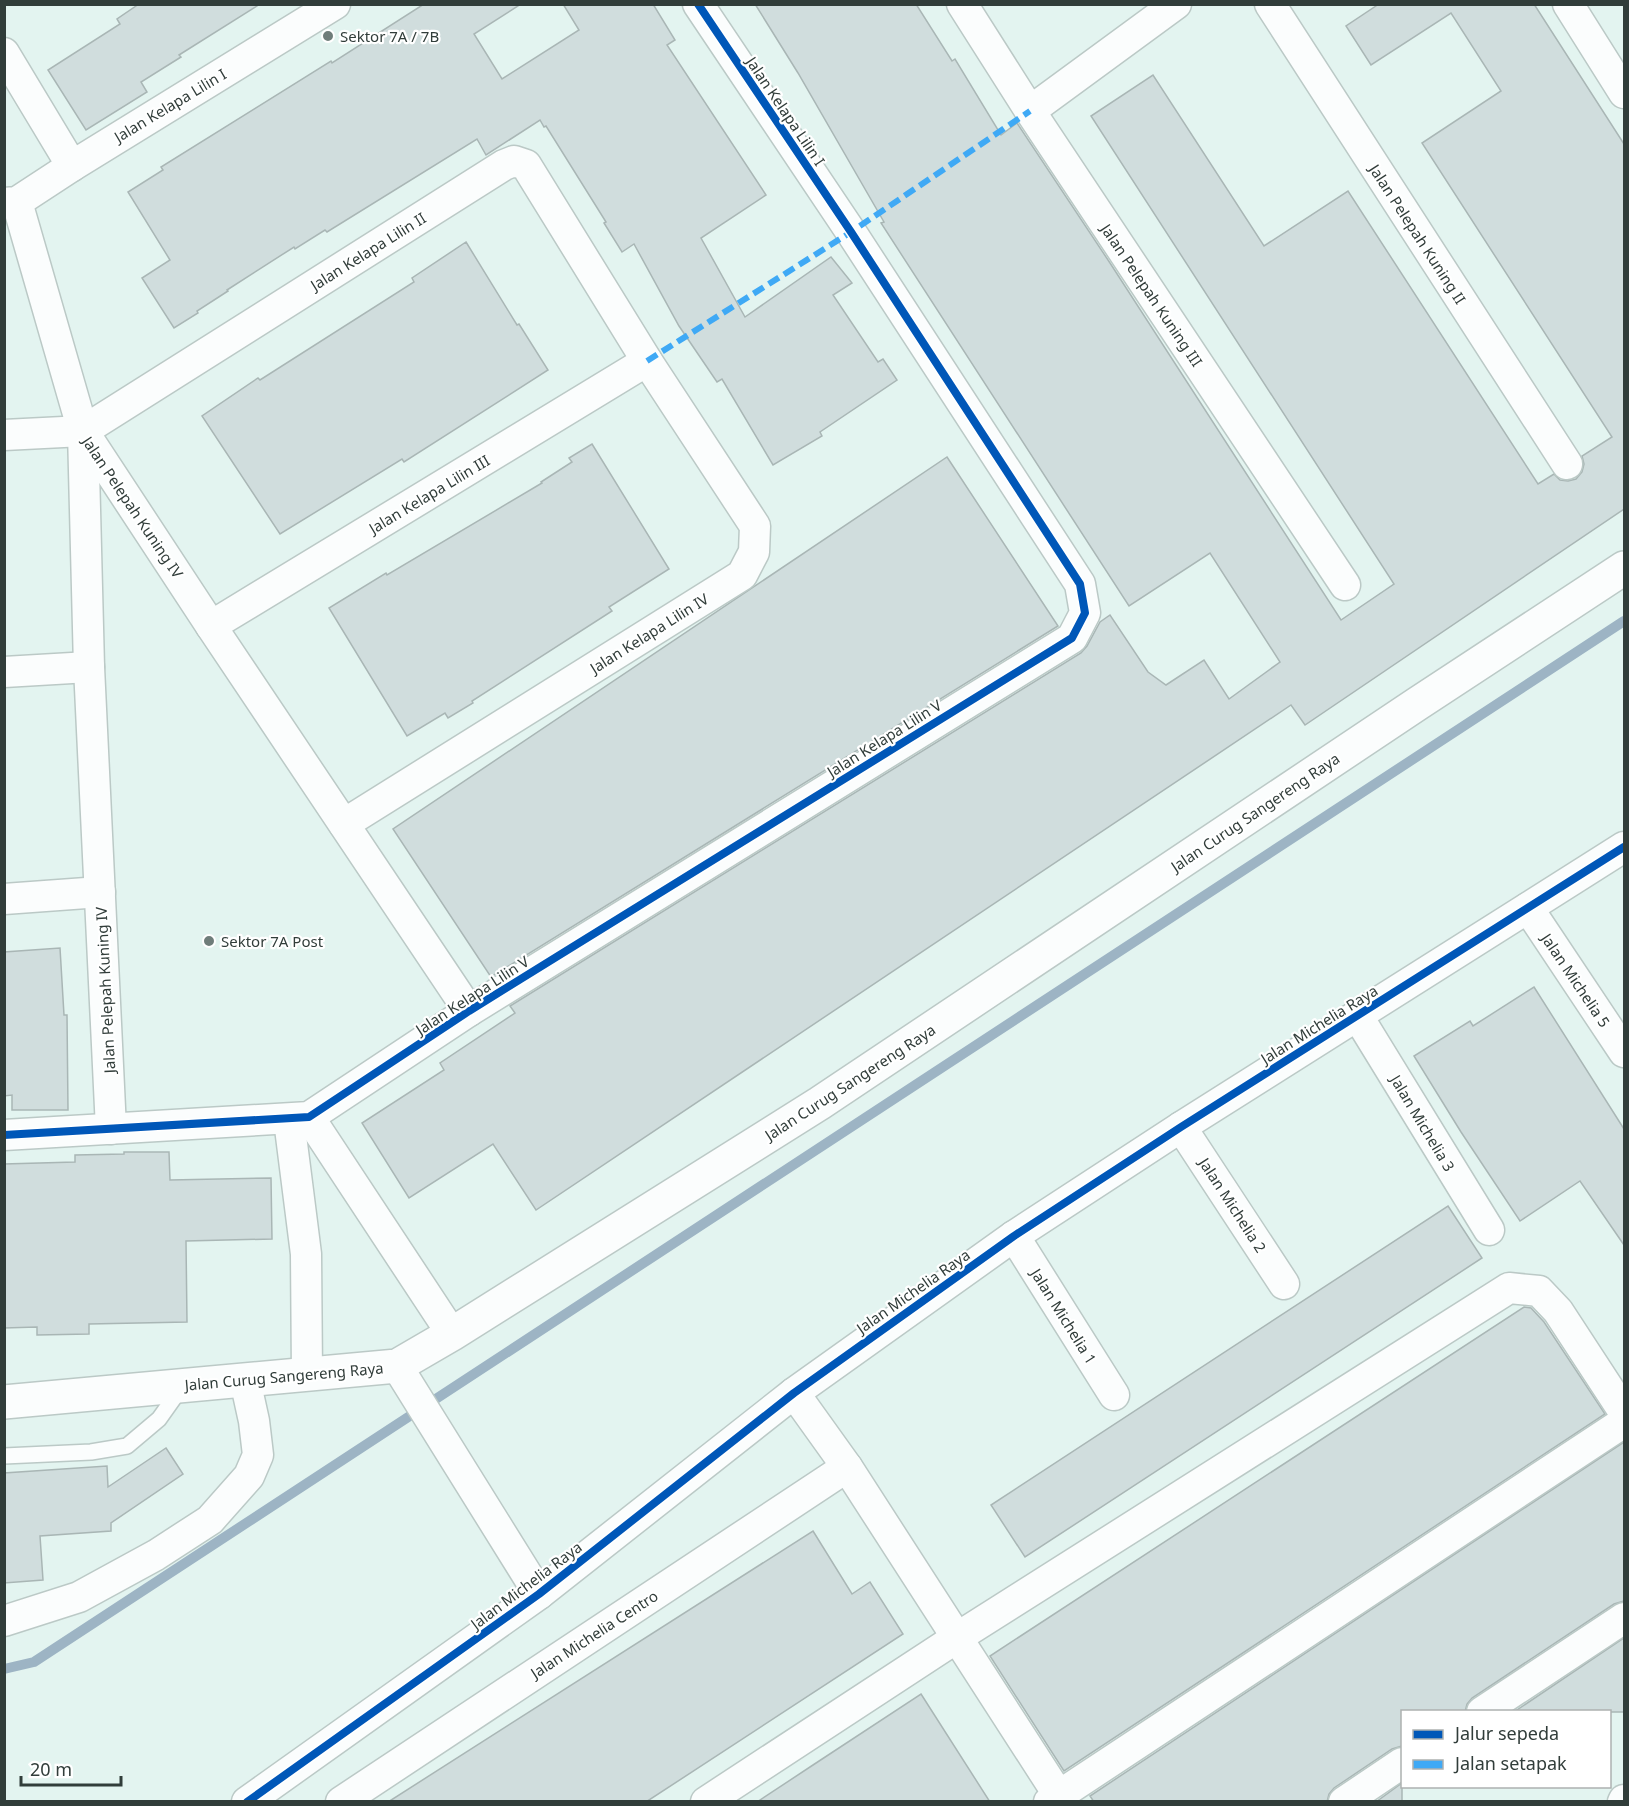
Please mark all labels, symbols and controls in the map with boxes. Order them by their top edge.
place label: Sektor 7A / 7B [340,26,439,46]
marker: Sektor 7A / 7B [321,29,335,43]
street label: Jalan Kelapa Lilin I [741,51,830,169]
street label: Jalan Kelapa Lilin I [109,64,230,147]
street label: Jalan Pelepah Kuning II [1364,159,1471,308]
street label: Jalan Kelapa Lilin II [305,207,429,296]
street label: Jalan Pelepah Kuning III [1096,218,1207,370]
street label: Jalan Pelepah Kuning IV [77,431,188,582]
street label: Jalan Kelapa Lilin III [363,450,493,539]
street label: Jalan Kelapa Lilin IV [584,588,712,679]
street label: Jalan Kelapa Lilin V [821,695,945,782]
street label: Jalan Curug Sangereng Raya [1165,748,1343,877]
street label: Jalan Pelepah Kuning IV [91,906,119,1076]
street label: Jalan Michelia 5 [1536,928,1615,1031]
place label: Sektor 7A Post [221,931,324,951]
marker: Sektor 7A Post [202,934,216,948]
street label: Jalan Kelapa Lilin V [410,951,532,1040]
street label: Jalan Michelia Raya [1255,980,1381,1069]
street label: Jalan Curug Sangereng Raya [759,1019,939,1146]
street label: Jalan Michelia 3 [1385,1069,1460,1175]
street label: Jalan Michelia 2 [1194,1152,1271,1256]
street label: Jalan Michelia Raya [851,1244,974,1339]
street label: Jalan Michelia 1 [1026,1263,1101,1368]
street label: Jalan Curug Sangereng Raya [182,1357,384,1395]
street label: Jalan Michelia Raya [465,1537,586,1635]
street label: Jalan Michelia Centro [525,1585,662,1684]
legend [1401,1710,1611,1788]
text: Jalur sepeda [1453,1721,1559,1745]
scale bar [21,1749,122,1787]
text: Jalan setapak [1453,1751,1567,1775]
text: 20 m [30,1757,72,1781]

